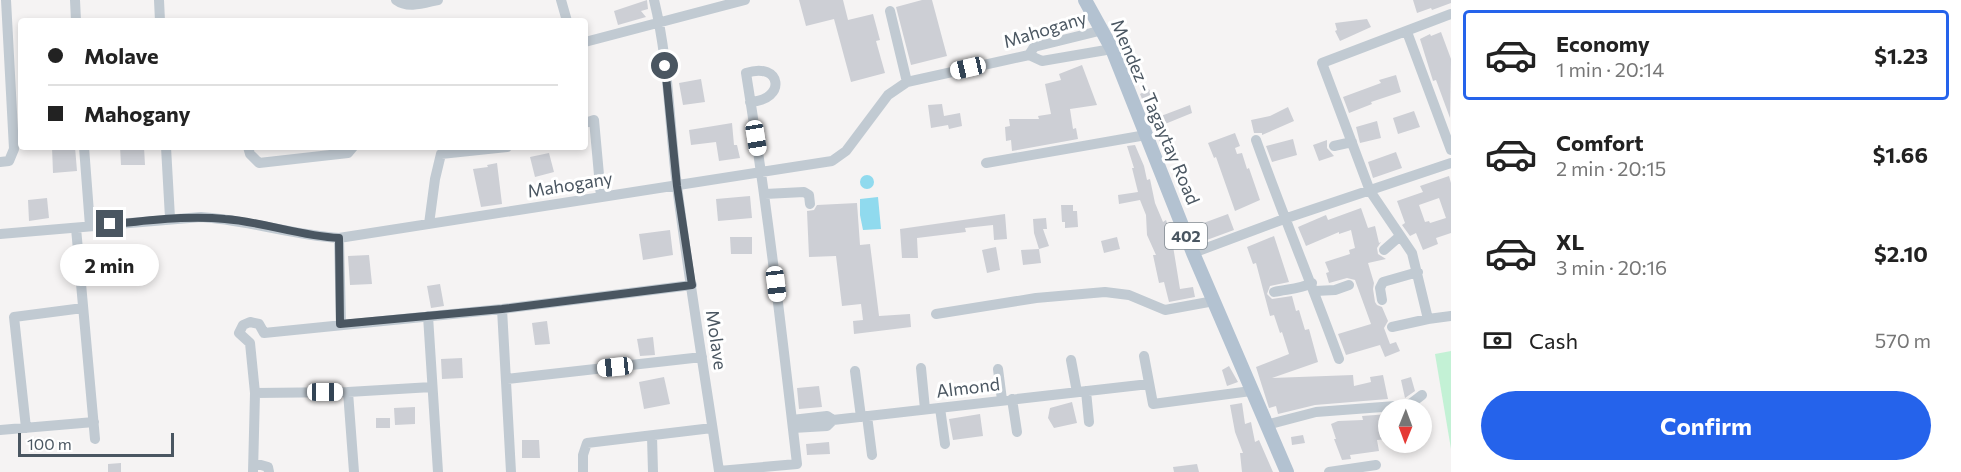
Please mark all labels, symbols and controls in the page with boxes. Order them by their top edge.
street label: Mahogany [1000,6,1089,52]
street label: Mendez - Tagaytay Road [1107,16,1205,208]
icon: car [1484,28,1538,82]
text: Economy [1556,30,1650,57]
text: Molave [84,42,159,69]
text: $1.23 [1874,42,1928,69]
route start [651,52,678,79]
car [948,55,988,81]
text: 1 min · 20:14 [1556,57,1664,81]
text: Mahogany [84,100,191,127]
car [744,119,768,157]
icon: car [1484,127,1538,181]
text: Comfort [1556,129,1644,156]
text: $1.66 [1873,141,1928,168]
text: 2 min · 20:15 [1556,156,1666,180]
street label: Mahogany [526,166,614,202]
route end [96,210,123,237]
road number: 402 [1165,223,1207,249]
icon: car [1484,226,1538,280]
text: XL [1556,228,1584,255]
text: $2.10 [1874,240,1928,267]
callout: 2 min [60,245,160,287]
text: 2 min [85,253,134,277]
text: 3 min · 20:16 [1556,255,1667,279]
car [765,265,787,303]
street label: Molave [702,309,732,371]
icon: cash [1481,324,1514,357]
text: Cash [1529,327,1578,354]
text: 570 m [1875,328,1931,352]
car [596,356,634,378]
street label: Almond [935,372,1001,402]
car [307,383,343,401]
button: Confirm [1481,391,1931,460]
north arrow [1378,399,1432,453]
map controls [1378,399,1432,453]
scale bar [18,430,174,458]
text: 100 m [27,434,72,453]

